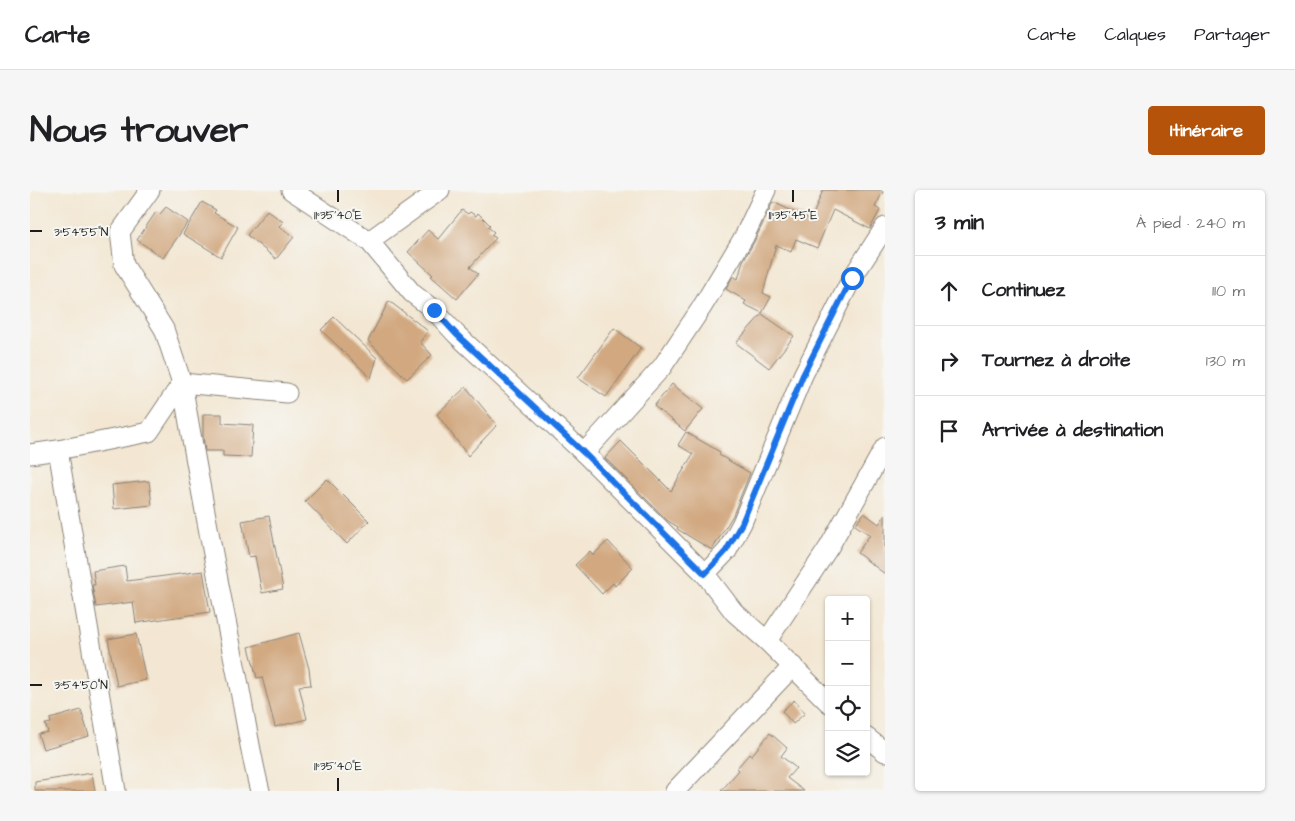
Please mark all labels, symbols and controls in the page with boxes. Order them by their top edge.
text: Carte [25,18,90,52]
text: Carte [1027,22,1076,47]
text: Calques [1104,22,1166,47]
text: Partager [1194,22,1270,47]
text: Nous trouver [30,106,248,155]
button: Itinéraire [1148,106,1265,155]
text: 11°35'40"E [314,207,362,224]
text: 11°35'45"E [769,207,817,224]
text: 3 min [935,208,984,237]
text: À pied · 240 m [1136,212,1245,234]
text: 3°54'55"N [54,224,109,241]
route start [841,267,864,290]
icon: ahead [935,277,963,305]
text: Continuez [982,277,1065,304]
text: 110 m [1212,280,1245,302]
route end [423,299,446,322]
icon: right [935,347,963,375]
text: Tournez à droite [982,347,1130,374]
text: 130 m [1206,350,1245,372]
icon: arrive [935,417,963,445]
text: Arrivée à destination [982,417,1163,444]
map controls [825,596,870,776]
button: + [825,596,870,641]
button: − [825,641,870,686]
text: 3°54'50"N [54,677,108,694]
button: locate [825,686,870,731]
button: layers [825,731,870,776]
text: 11°35'40"E [314,758,362,775]

